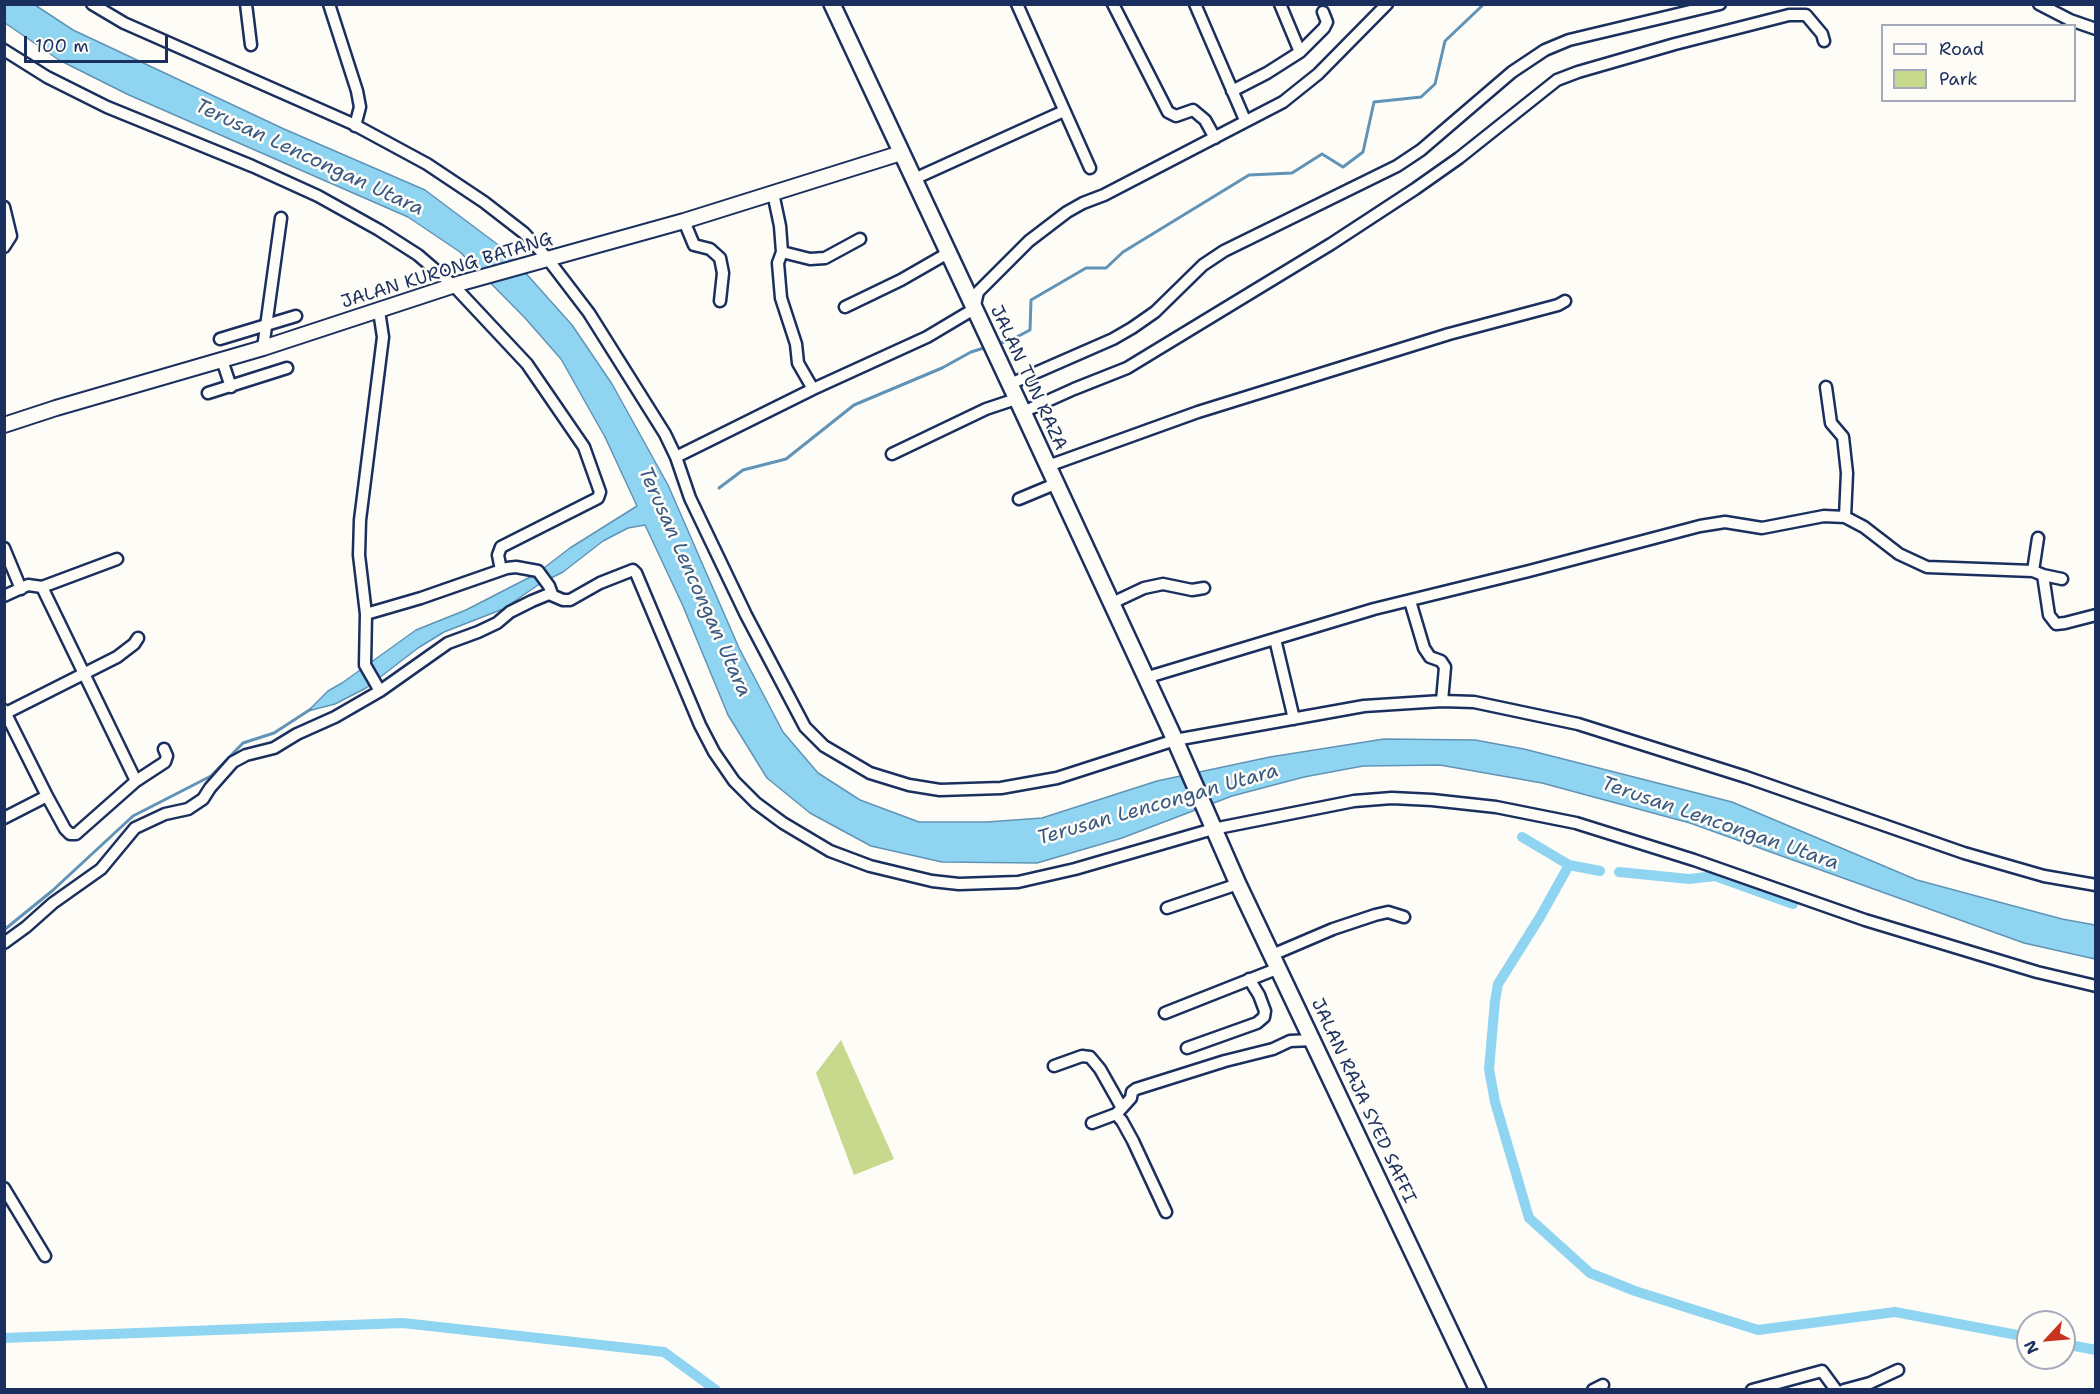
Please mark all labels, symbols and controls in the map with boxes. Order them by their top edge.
scale bar [27,24,171,62]
legend [1881,24,2076,102]
text: 100 m [35,34,89,58]
text: Road [1939,37,1984,61]
text: Park [1939,67,1978,91]
water label: Terusan Lencongan Utara [191,94,427,222]
street label: JALAN KURONG BATANG [339,229,555,313]
street label: JALAN TUN RAZA [985,302,1071,454]
water label: Terusan Lencongan Utara [632,463,756,701]
water label: Terusan Lencongan Utara [1035,759,1281,851]
water label: Terusan Lencongan Utara [1598,772,1842,876]
street label: JALAN RAJA SYED SAFFI [1306,995,1420,1207]
north arrow [2016,1310,2076,1370]
text: N [2019,1337,2043,1358]

